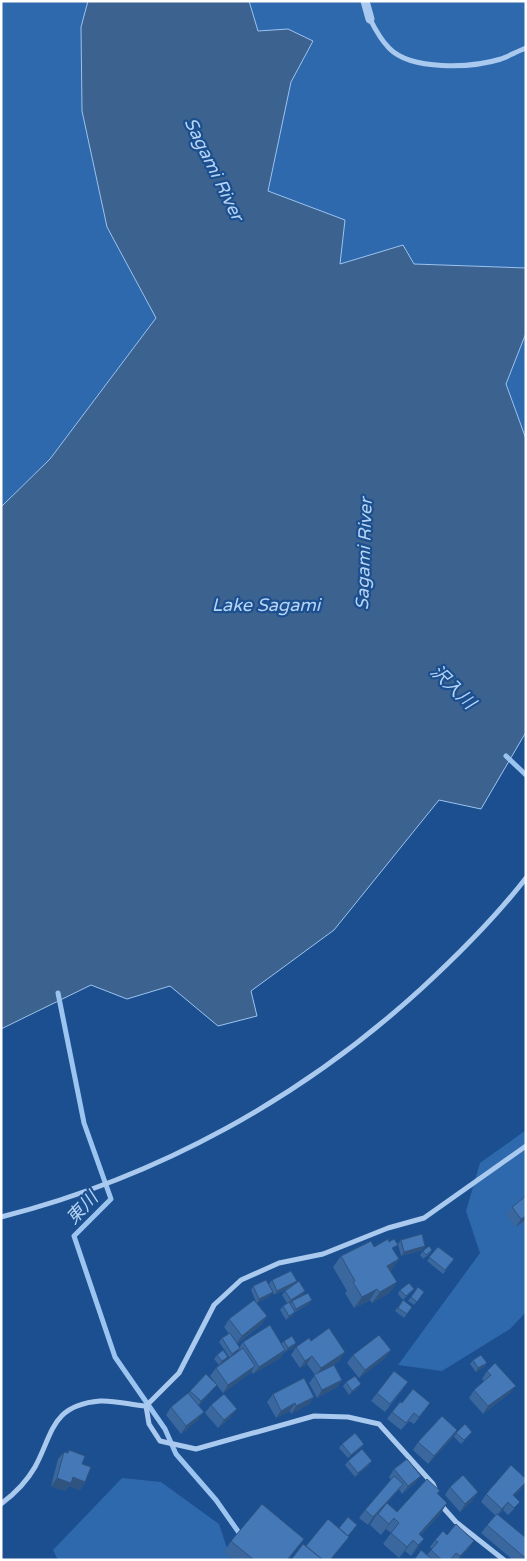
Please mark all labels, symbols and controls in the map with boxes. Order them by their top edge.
water label: Sagami River [180,114,249,226]
water label: Sagami River [351,495,377,610]
water label: Lake Sagami [212,594,323,616]
water label: 沢入川 [426,660,482,715]
water label: 東川 [62,1186,104,1229]

